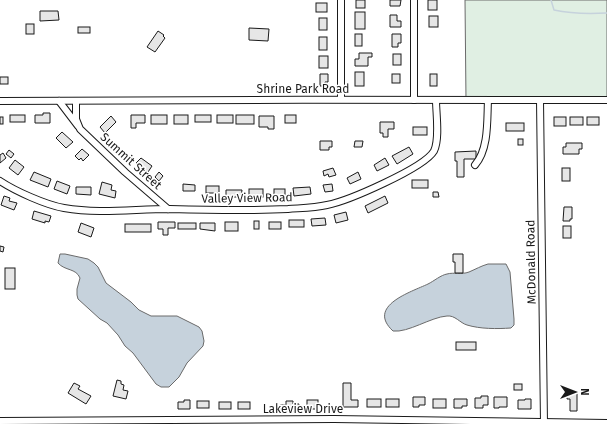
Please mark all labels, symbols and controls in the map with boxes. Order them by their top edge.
street label: Shrine Park Road [257,82,349,96]
street label: Summit Street [98,130,165,193]
street label: Valley View Road [201,190,293,206]
street label: McDonald Road [523,220,539,304]
north arrow [555,372,595,412]
text: N [578,388,591,396]
street label: Lakeview Drive [263,402,343,416]

